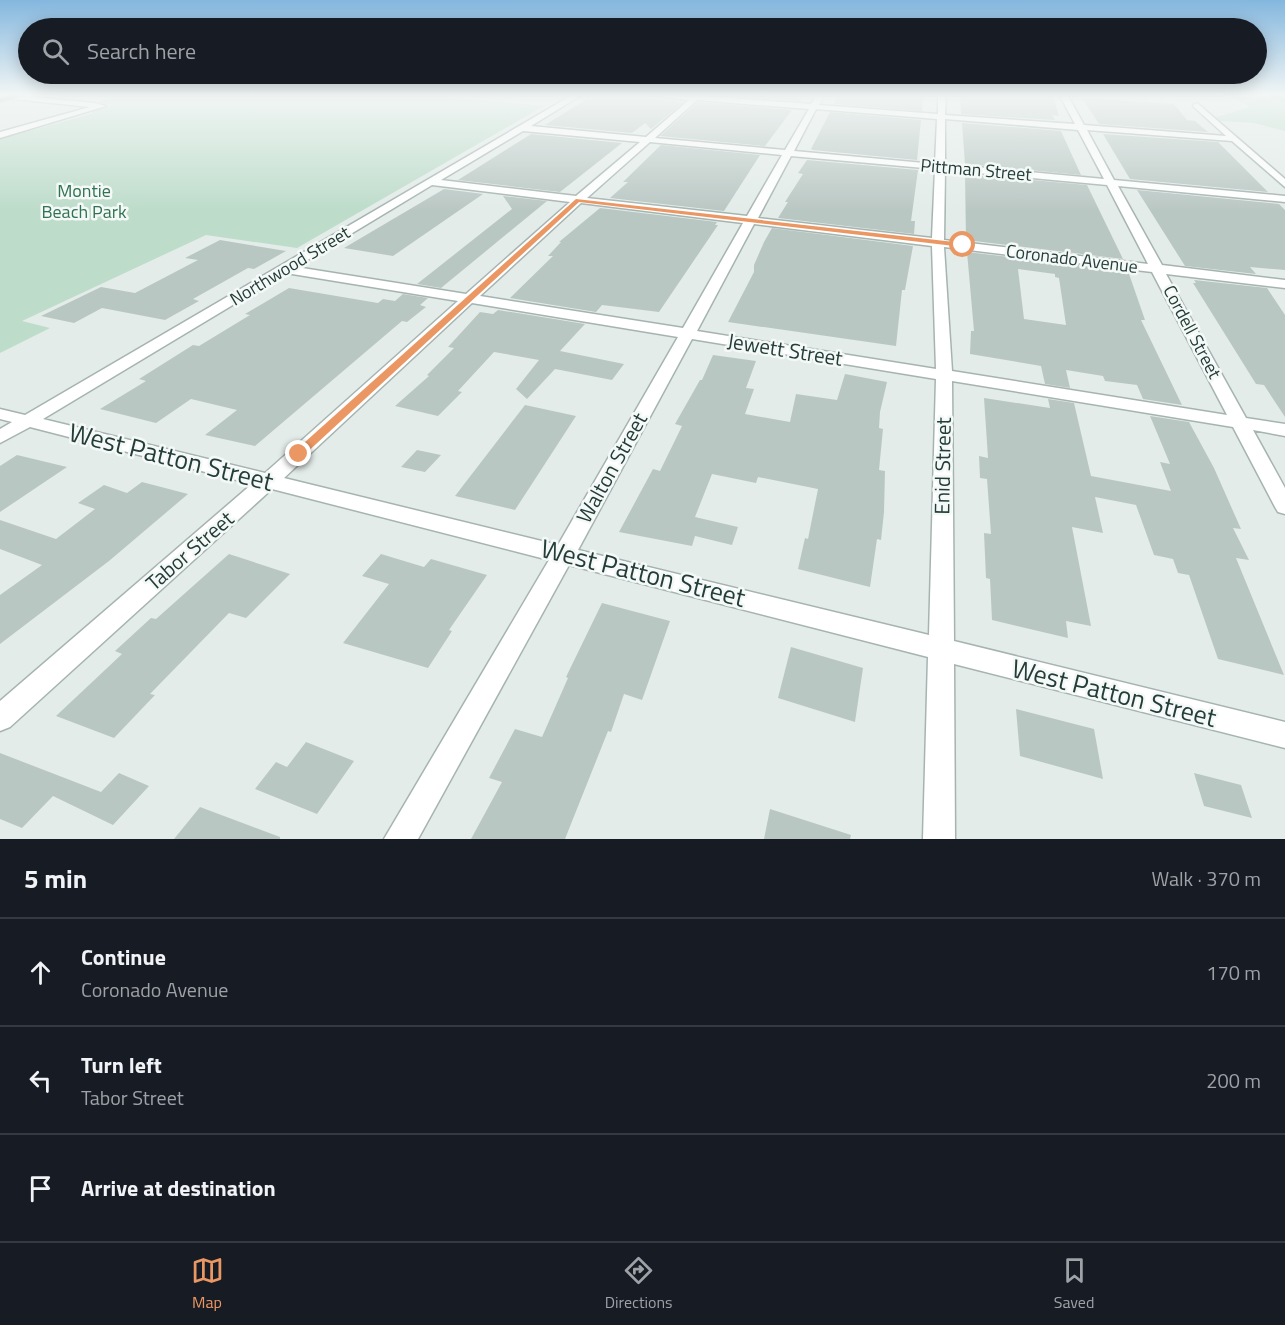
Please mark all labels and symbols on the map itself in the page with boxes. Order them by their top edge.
street label: Pittman Street [919,151,1033,188]
park label: Montie Beach Park [41,177,127,225]
street label: Northwood Street [224,219,356,312]
route start [949,231,975,257]
street label: Coronado Avenue [1005,237,1140,280]
street label: Cordell Street [1156,280,1229,384]
street label: Jewett Street [725,324,846,374]
street label: Walton Street [568,406,655,529]
street label: West Patton Street [65,412,278,501]
street label: Enid Street [925,416,959,515]
route end [285,440,311,466]
street label: Tabor Street [138,502,241,598]
street label: West Patton Street [537,528,750,617]
street label: West Patton Street [1008,648,1221,737]

